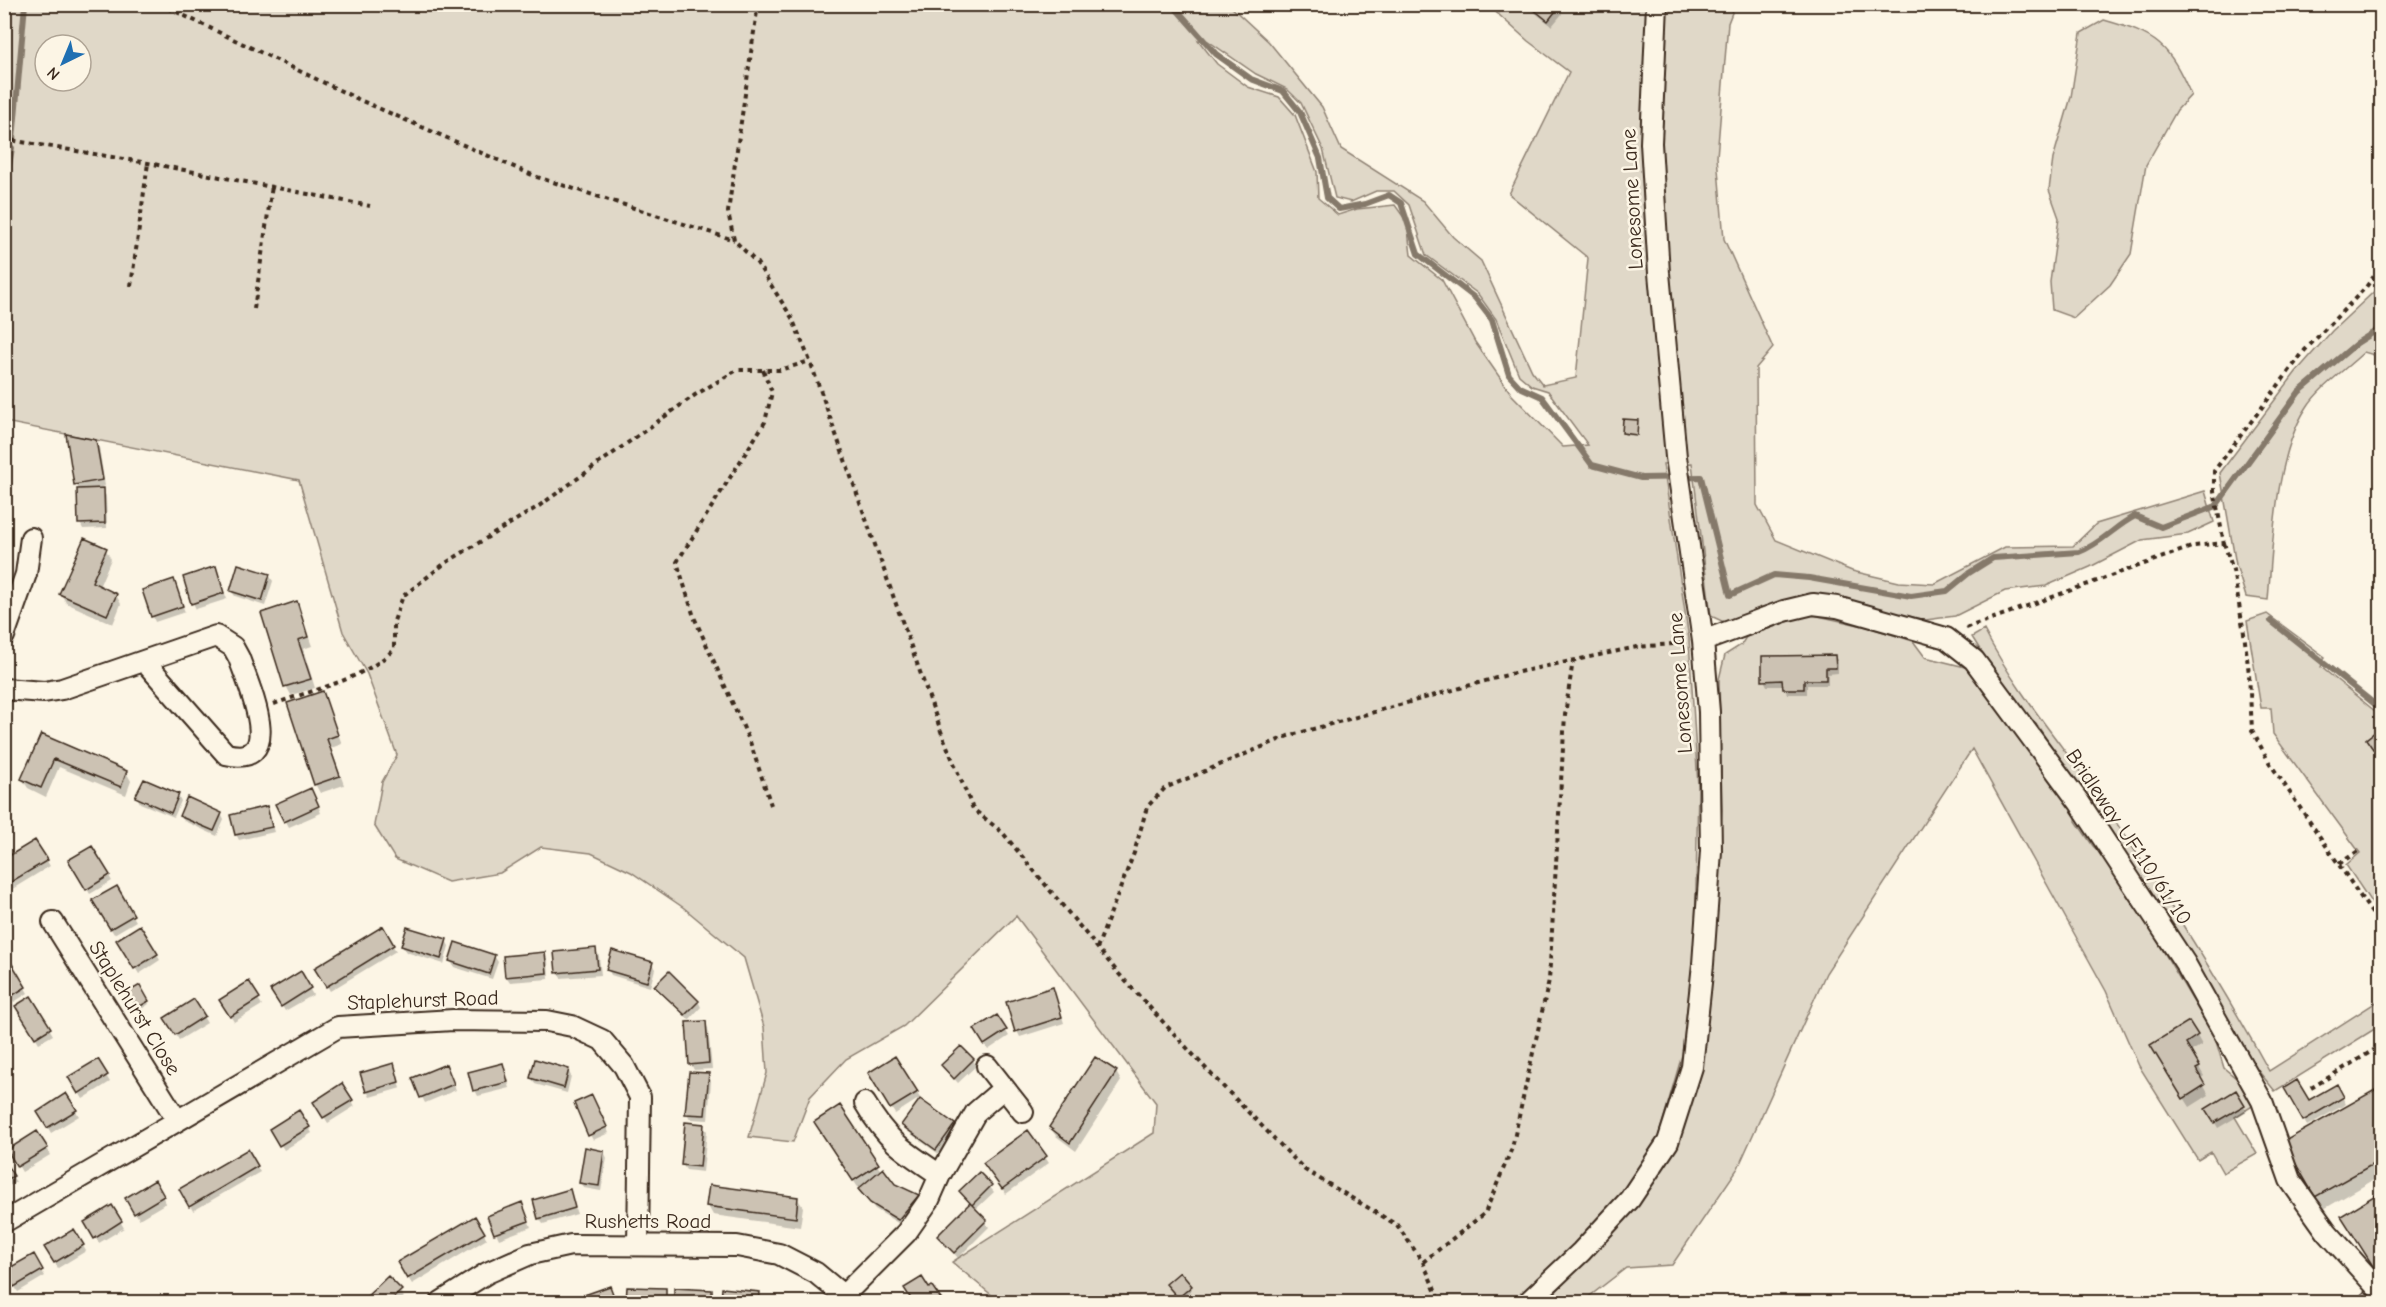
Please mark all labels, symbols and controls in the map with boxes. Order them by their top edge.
north arrow [33,33,93,93]
text: N [43,63,63,83]
street label: Lonesome Lane [1616,128,1648,270]
street label: Lonesome Lane [1663,612,1697,754]
street label: Bridleway UF110/61/10 [2061,744,2197,930]
street label: Staplehurst Close [84,936,186,1080]
street label: Staplehurst Road [347,985,499,1015]
street label: Rushetts Road [585,1209,711,1233]

